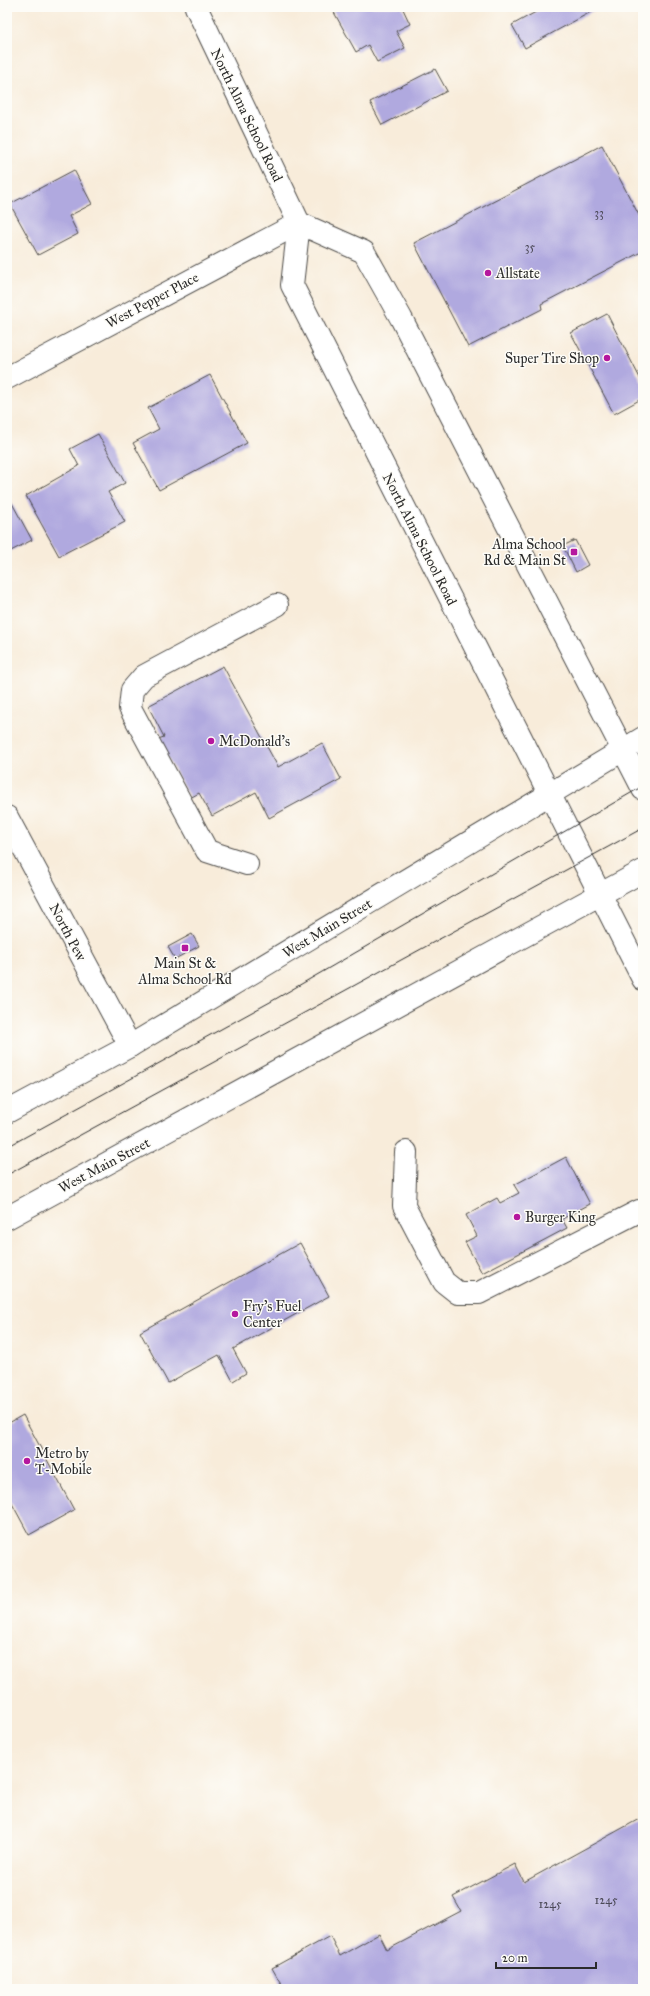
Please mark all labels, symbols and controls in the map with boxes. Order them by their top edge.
street label: North Alma School Road [207,46,286,185]
house number: 33 [594,206,604,220]
house number: 35 [525,240,536,254]
place label: Allstate [495,265,540,282]
marker: Allstate [483,268,493,278]
street label: West Pepper Place [103,269,202,332]
place label: Super Tire Shop [505,350,599,367]
marker: Super Tire Shop [602,353,612,363]
street label: North Alma School Road [379,470,460,608]
place label: Alma School Rd & Main St [484,536,566,569]
marker: Alma School Rd & Main St [569,547,579,557]
place label: McDonald's [219,733,290,750]
marker: McDonald's [206,736,216,746]
street label: West Main Street [280,895,375,962]
street label: North Pew [45,901,90,965]
marker: Main St & Alma School Rd [180,943,190,953]
place label: Main St & Alma School Rd [137,955,232,988]
street label: West Main Street [56,1134,153,1197]
place label: Burger King [525,1209,596,1226]
marker: Burger King [512,1212,522,1222]
place label: Fry's Fuel Center [243,1298,302,1331]
marker: Fry's Fuel Center [230,1309,240,1319]
place label: Metro by T-Mobile [35,1445,92,1478]
marker: Metro by T-Mobile [22,1456,32,1466]
house number: 1245 [595,1893,618,1907]
house number: 1245 [539,1897,562,1911]
scale bar [496,1944,596,1970]
text: 20 m [502,1951,528,1965]

